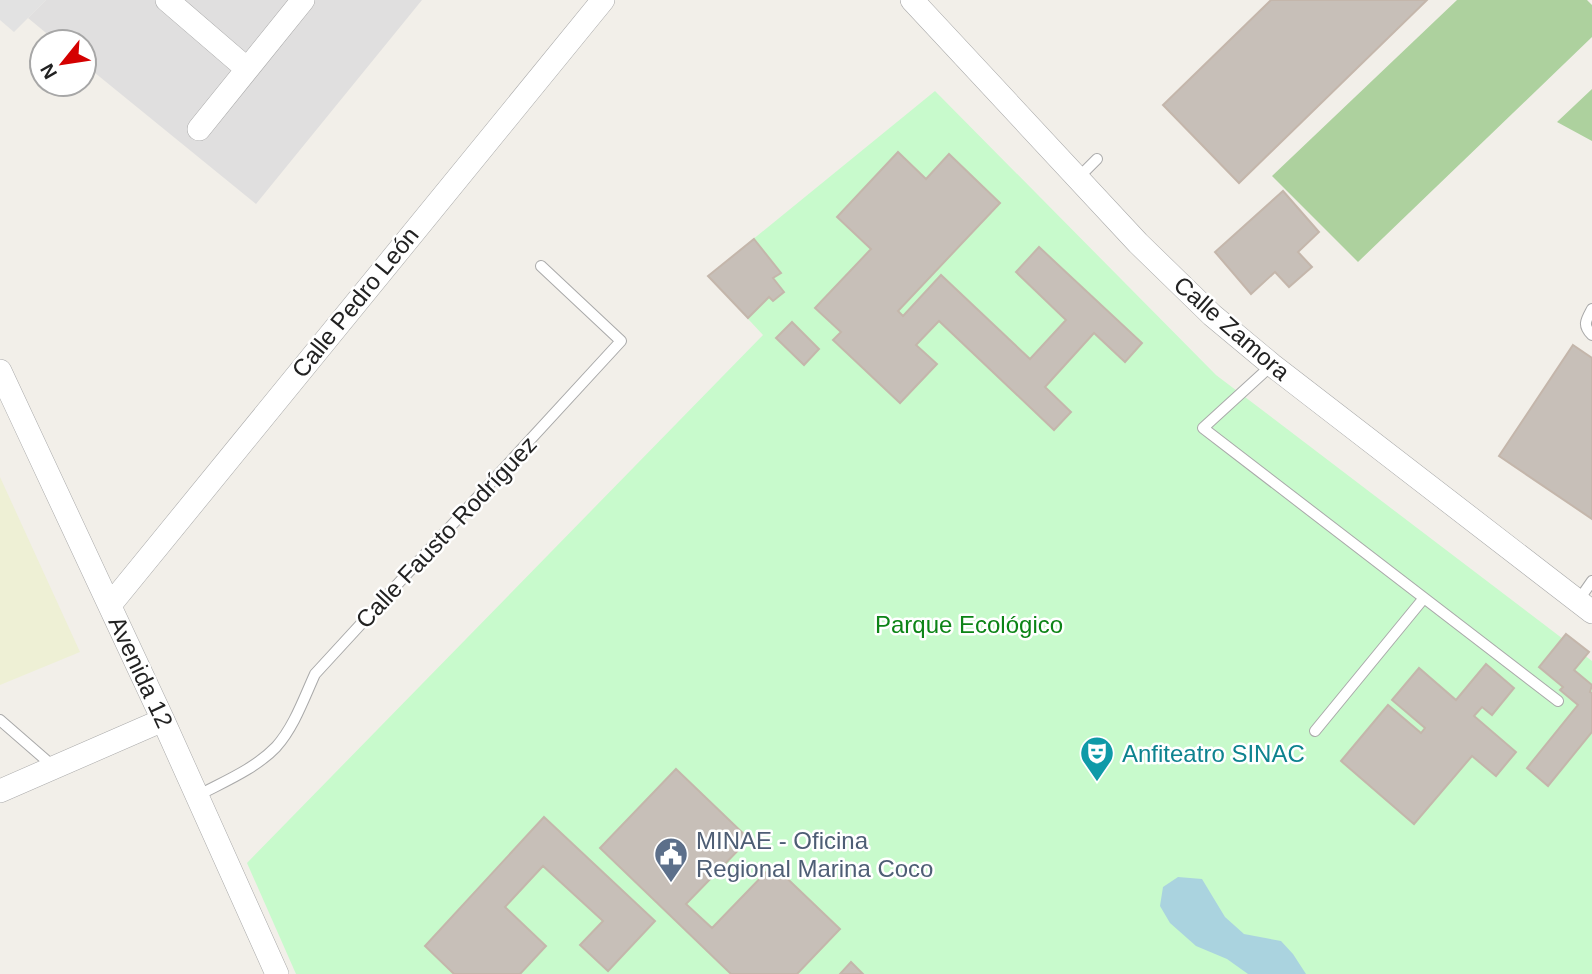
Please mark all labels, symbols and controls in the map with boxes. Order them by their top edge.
north arrow [28,28,98,98]
text: N [36,60,61,82]
street label: Calle Pedro León [286,221,424,383]
street label: Calle Zamora [1169,271,1296,386]
street label: Calle Fausto Rodríguez [350,431,542,633]
park label: Parque Ecológico [875,611,1063,638]
street label: Avenida 12 [103,612,179,732]
theatre icon: Anfiteatro SINAC [1078,734,1116,783]
place label: Anfiteatro SINAC [1122,740,1305,767]
place label: MINAE - Oficina Regional Marina Coco [696,827,933,882]
public building icon: MINAE - Oficina Regional Marina Coco [652,835,690,884]

